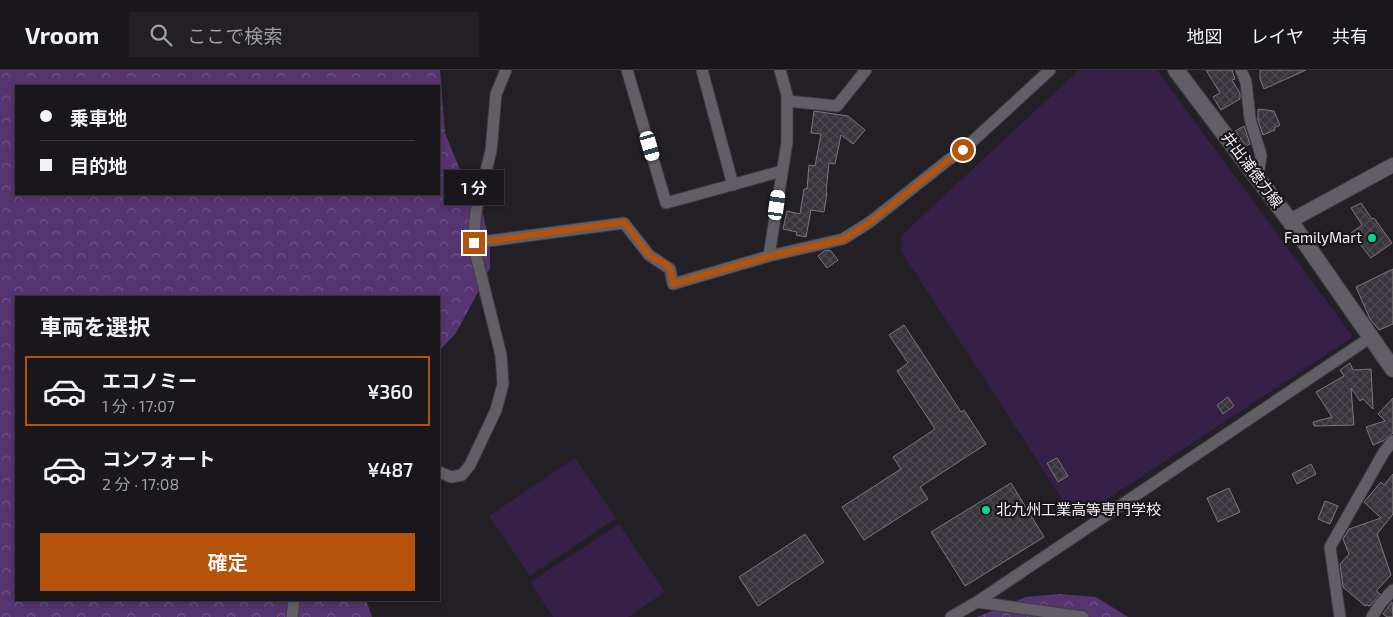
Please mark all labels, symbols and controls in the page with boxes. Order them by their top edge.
search box [129,12,479,57]
text: Vroom [25,20,99,49]
icon: search [147,21,175,49]
text: ここで検索 [187,24,282,47]
text: 地図 [1187,25,1223,47]
text: レイヤ [1251,25,1304,47]
text: 共有 [1332,25,1368,47]
text: 乗車地 [70,106,127,129]
street label: 井出浦徳力線 [1219,128,1287,211]
car [638,130,661,162]
route start [952,139,974,161]
text: 目的地 [70,154,127,177]
callout: 1 分 [444,170,504,206]
text: 1 分 [461,178,487,197]
car [767,189,786,221]
place label: FamilyMart [1284,228,1362,246]
route end [463,232,485,254]
marker: FamilyMart [1366,232,1378,244]
text: 車両を選択 [40,313,150,339]
icon: car [42,369,87,414]
text: エコノミー [102,369,197,392]
text: ¥360 [367,380,413,403]
text: 1 分 · 17:07 [102,396,175,415]
icon: car [42,447,87,492]
text: コンフォート [102,447,215,470]
text: ¥487 [367,458,413,481]
text: 2 分 · 17:08 [102,474,179,493]
place label: 北九州工業高等専門学校 [996,500,1161,518]
marker: 北九州工業高等専門学校 [980,504,992,516]
button: 確定 [40,533,415,591]

